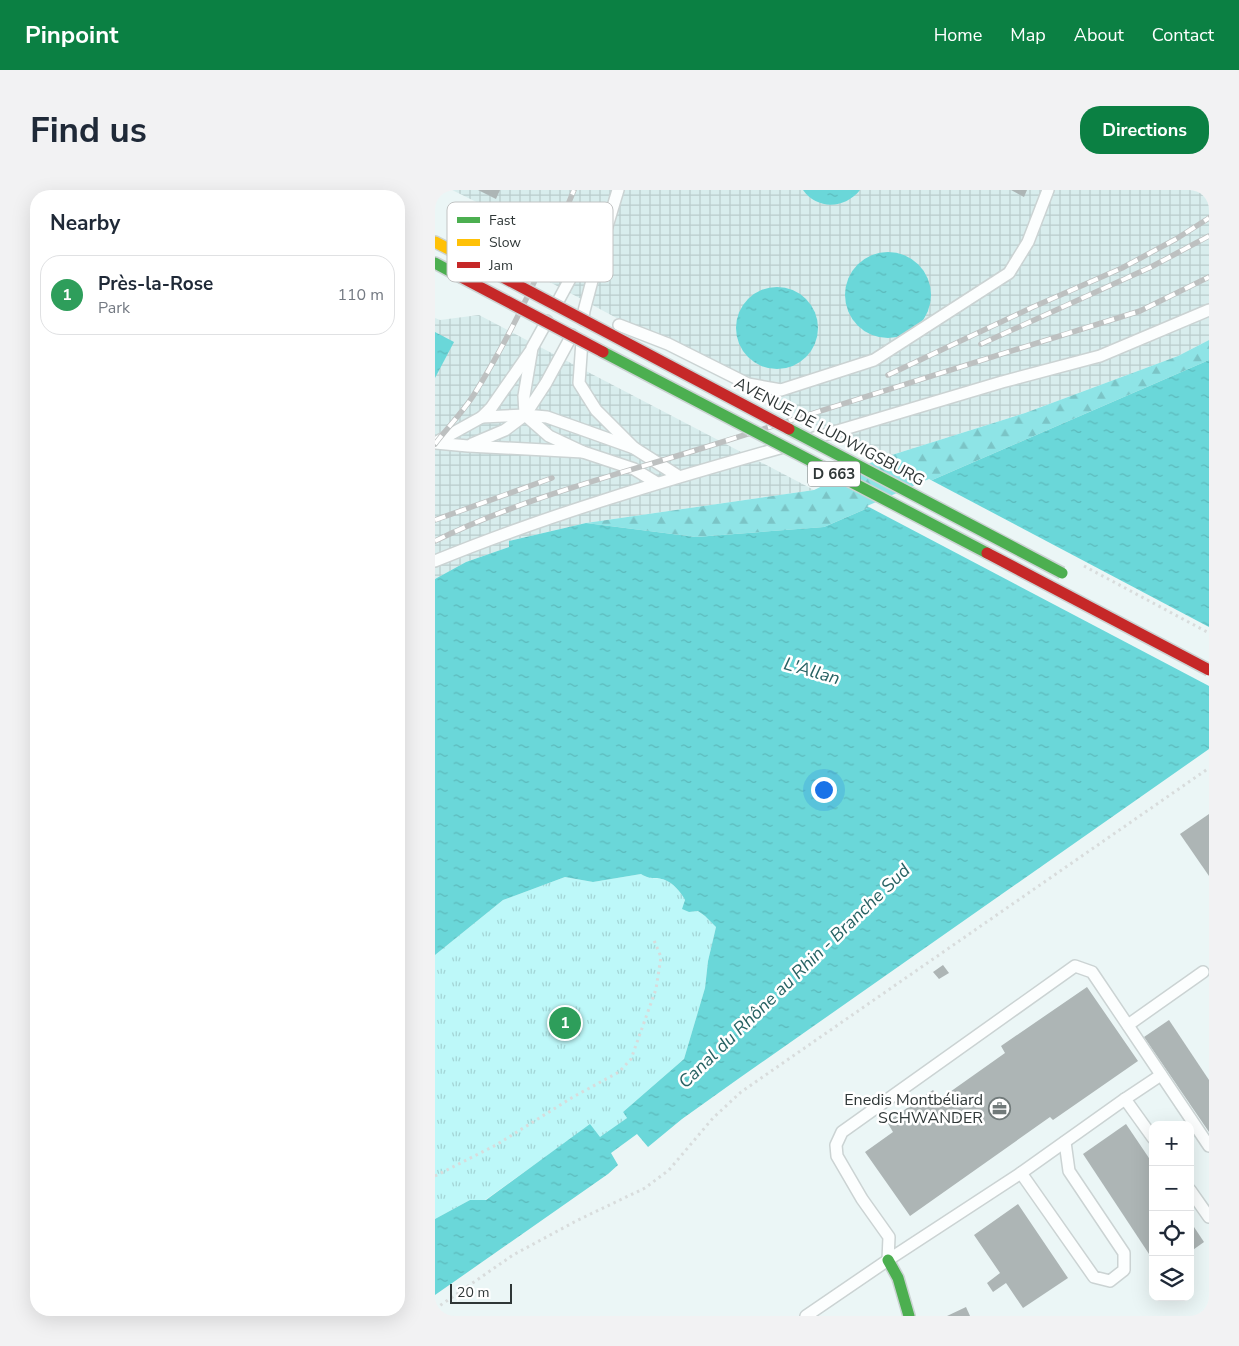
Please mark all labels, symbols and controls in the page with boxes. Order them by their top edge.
text: Pinpoint [25,19,118,51]
text: Home [934,23,982,47]
text: Map [1010,23,1046,47]
text: About [1074,23,1124,47]
text: Contact [1152,23,1214,47]
button: Directions [1080,106,1209,154]
text: Find us [30,107,147,154]
legend [447,202,613,282]
text: Nearby [50,209,120,237]
text: Fast [489,211,515,230]
text: Slow [489,233,521,252]
text: Jam [488,256,513,275]
text: Près-la-Rose [98,271,213,297]
text: 1 [62,284,72,306]
text: 110 m [337,284,384,306]
text: Park [98,297,130,319]
street label: AVENUE DE LUDWIGSBURG [730,372,929,492]
road number: D 663 [808,462,860,486]
water label: L'Allan [781,652,843,690]
your location [811,777,837,803]
water label: Canal du Rhône au Rhin - Branche Sud [673,858,915,1094]
pin: 1 [549,1004,581,1042]
place label: Enedis Montbéliard SCHWANDER [844,1089,983,1129]
office icon: Enedis Montbéliard SCHWANDER [987,1096,1011,1120]
map controls [1149,1121,1194,1301]
button: + [1149,1121,1194,1166]
button: − [1149,1166,1194,1211]
button: locate [1149,1211,1194,1256]
button: layers [1149,1256,1194,1301]
scale bar [450,1281,513,1304]
text: 20 m [457,1283,489,1302]

